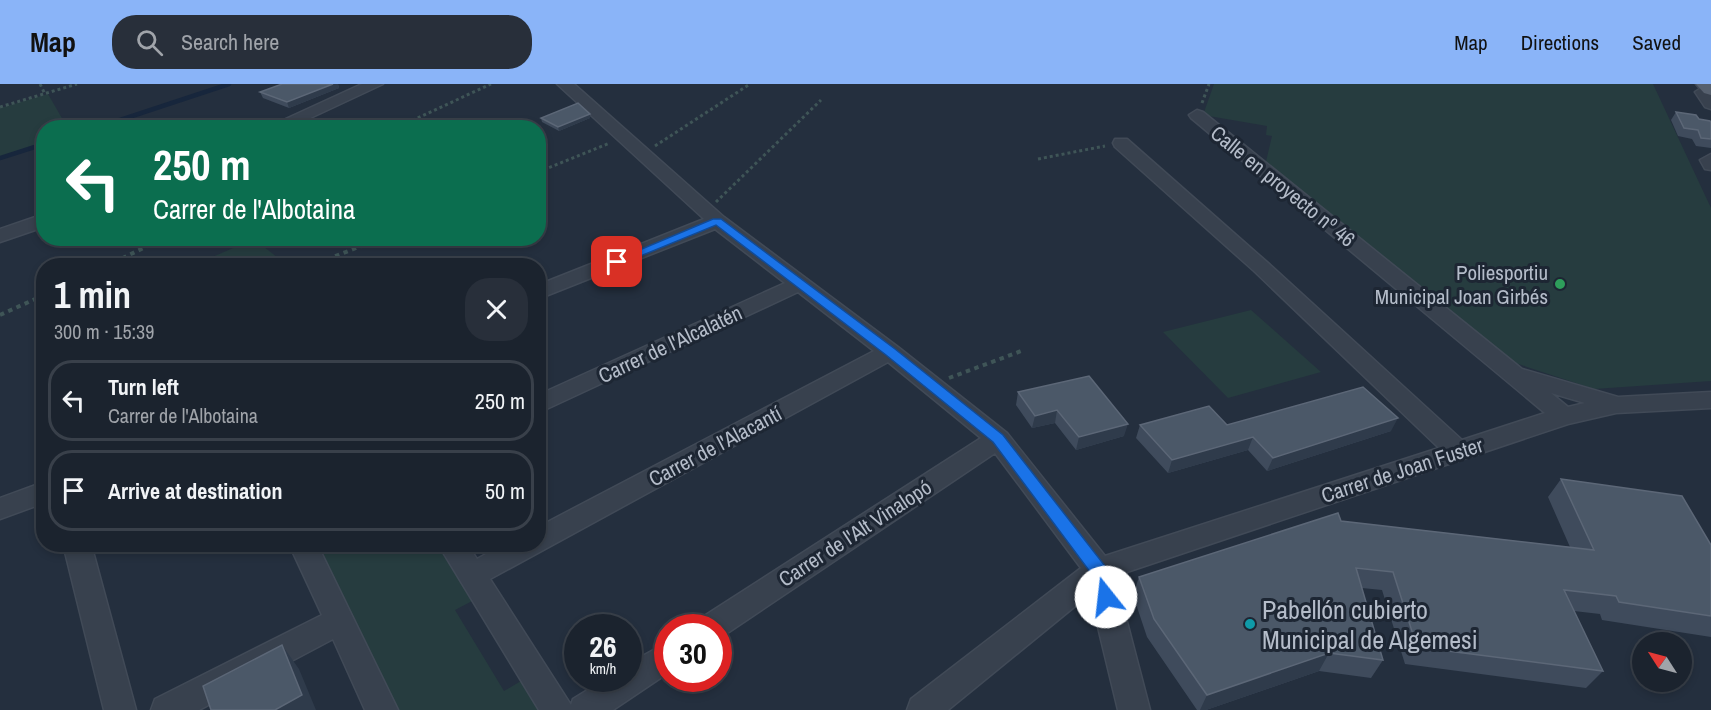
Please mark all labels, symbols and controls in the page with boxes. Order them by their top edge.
search box [112,15,532,69]
text: Map [30,23,76,61]
icon: search [133,26,166,59]
text: Search here [181,27,279,57]
text: Map [1454,28,1488,57]
text: Directions [1521,28,1599,57]
text: Saved [1632,28,1681,57]
street label: Calle en proyecto nº 46 [1204,119,1362,253]
text: 250 m [153,137,251,193]
icon: left [54,144,132,222]
text: Carrer de l'Albotaina [153,191,355,227]
pin [591,236,642,287]
icon: arrive [600,245,633,278]
place label: Poliesportiu Municipal Joan Girbés [1375,258,1548,311]
text: 1 min [54,271,131,319]
marker: Poliesportiu Municipal Joan Girbés [1553,277,1567,291]
button: close [465,278,528,341]
street label: Carrer de l'Alcalatén [593,298,747,390]
text: 300 m · 15:39 [54,318,154,345]
text: Turn left [108,372,179,402]
icon: left [57,384,90,417]
text: 250 m [475,386,525,416]
street label: Carrer de l'Alacantí [643,399,787,493]
text: Carrer de l'Albotaina [108,402,258,429]
street label: Carrer de Joan Fuster [1317,430,1487,510]
street label: Carrer de l'Alt Vinalopó [773,473,937,593]
icon: arrive [57,474,90,507]
text: Arrive at destination [108,476,282,506]
text: 50 m [485,476,525,506]
position arrow [1074,565,1138,629]
place label: Pabellón cubierto Municipal de Algemesi [1262,592,1478,657]
speed limit sign: 30 [654,614,732,692]
marker: Pabellón cubierto Municipal de Algemesi [1243,617,1257,631]
text: 26 [589,626,617,666]
north arrow [1632,632,1692,692]
map controls [1632,632,1692,692]
text: km/h [590,658,616,679]

